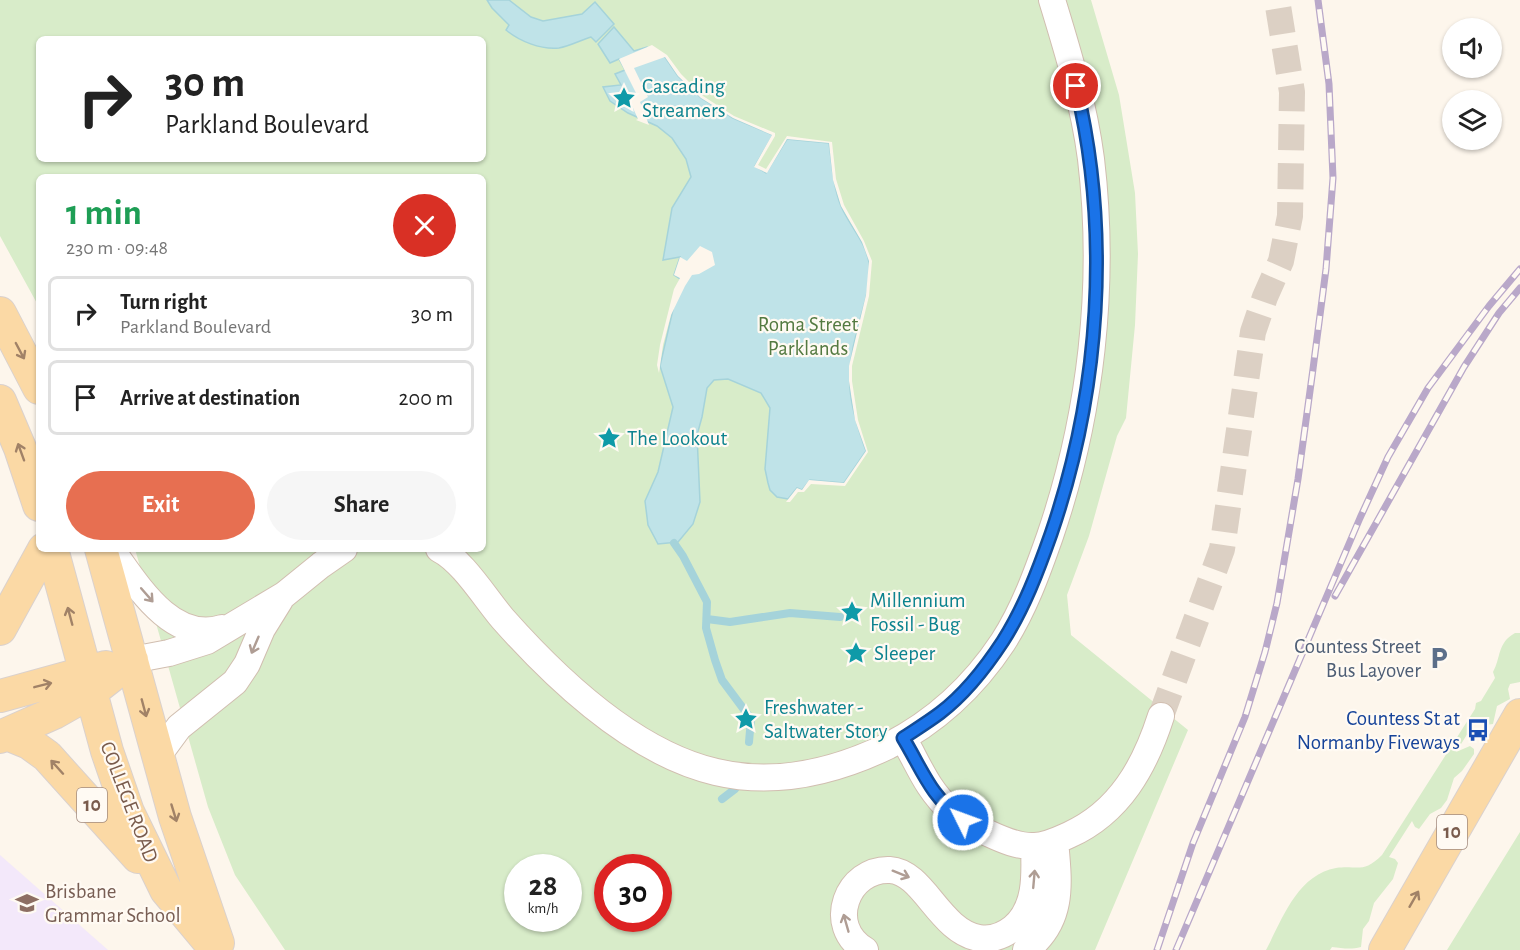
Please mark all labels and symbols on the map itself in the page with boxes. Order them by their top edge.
pin [1050,60,1101,111]
place label: Cascading Streamers [642,76,726,121]
place icon: Cascading Streamers [611,85,637,111]
park label: Roma Street Parklands [758,314,858,359]
one-way arrow [14,342,26,360]
place icon: The Lookout [596,425,622,451]
place label: The Lookout [627,428,727,449]
one-way arrow [15,444,26,462]
one-way arrow [140,587,153,603]
place label: Millennium Fossil - Bug [870,590,966,635]
place icon: Millennium Fossil - Bug [839,599,865,625]
one-way arrow [64,607,75,626]
one-way arrow [249,636,260,654]
place label: Countess Street Bus Layover [1294,636,1421,681]
place icon: Sleeper [843,640,869,666]
place label: Sleeper [874,643,936,664]
parking icon: Countess Street Bus Layover [1426,645,1452,671]
one-way arrow [33,678,52,690]
place label: Freshwater - Saltwater Story [764,697,887,742]
one-way arrow [139,699,151,718]
place icon: Freshwater - Saltwater Story [733,706,759,732]
place label: Countess St at Normanby Fiveways [1297,708,1460,753]
bus stop icon: Countess St at Normanby Fiveways [1465,717,1491,743]
street label: COLLEGE ROAD [96,739,162,865]
one-way arrow [50,760,64,775]
road number: 10 [77,788,107,822]
position arrow [931,788,995,852]
one-way arrow [169,803,180,822]
road number: 10 [1437,815,1467,849]
speed limit sign: 30 [594,854,672,932]
one-way arrow [892,869,910,880]
one-way arrow [1028,869,1039,889]
place label: Brisbane Grammar School [45,881,181,926]
school or university icon: Brisbane Grammar School [14,890,40,916]
one-way arrow [1408,891,1420,908]
one-way arrow [840,914,851,933]

